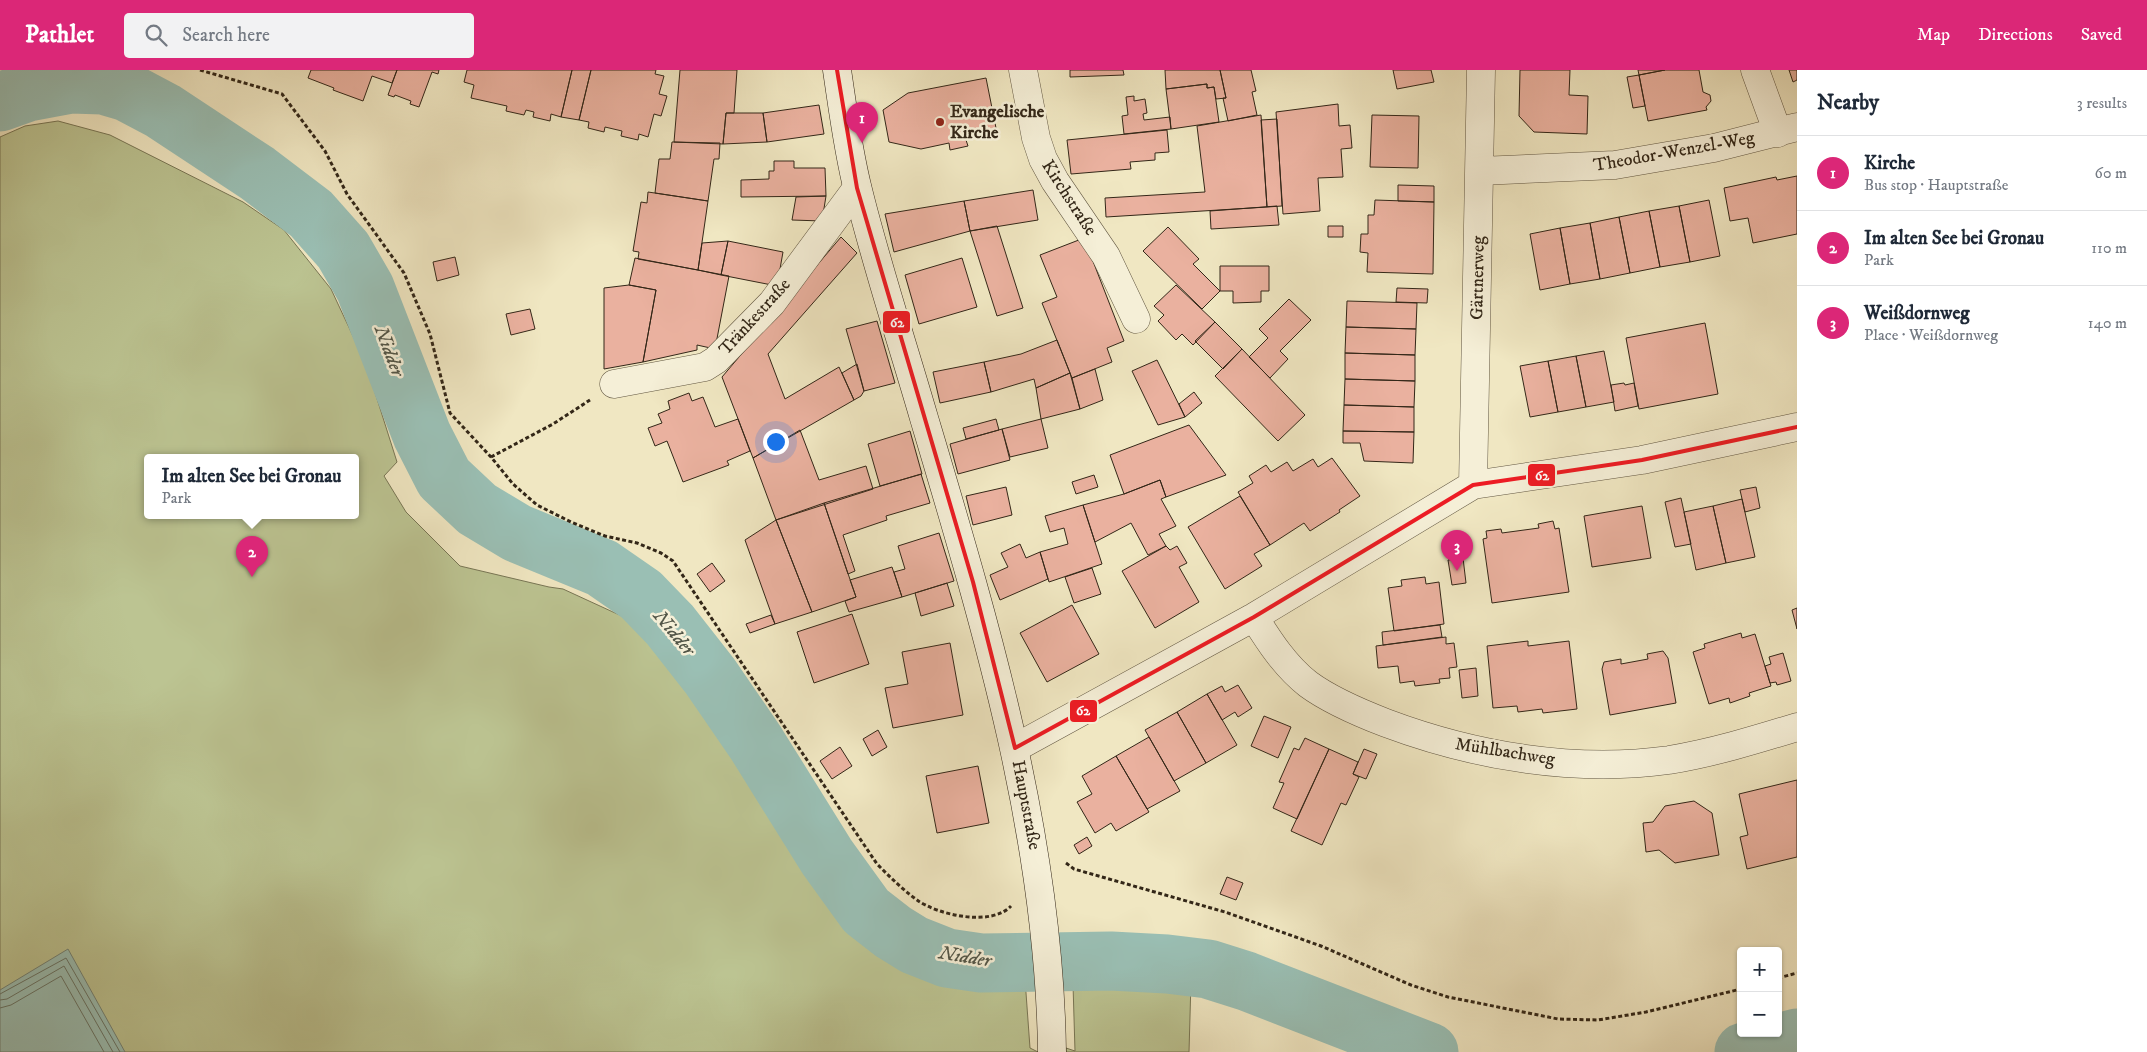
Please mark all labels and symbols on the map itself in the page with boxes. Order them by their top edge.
place label: Evangelische Kirche [950,101,1045,144]
pin: 1 [846,102,878,143]
marker: Evangelische Kirche [934,116,946,128]
street label: Theodor-Wenzel-Weg [1592,127,1756,177]
street label: Kirchstraße [1036,156,1102,240]
street label: Gärtnerweg [1466,236,1490,320]
street label: Tränkestraße [715,274,795,360]
line badge: 62 [882,310,911,334]
text: 62 [890,314,905,332]
water label: Nidder [368,321,410,382]
your location [763,429,789,455]
line badge: 62 [1527,463,1556,487]
text: 62 [1535,467,1550,485]
pin: 3 [1441,530,1473,571]
pin: 2 [236,536,268,577]
water label: Nidder [648,605,701,662]
line badge: 62 [1069,699,1098,723]
text: 62 [1076,702,1091,720]
street label: Mühlbachweg [1454,733,1557,771]
street label: Hauptstraße [1007,758,1045,852]
water label: Nidder [936,941,995,973]

